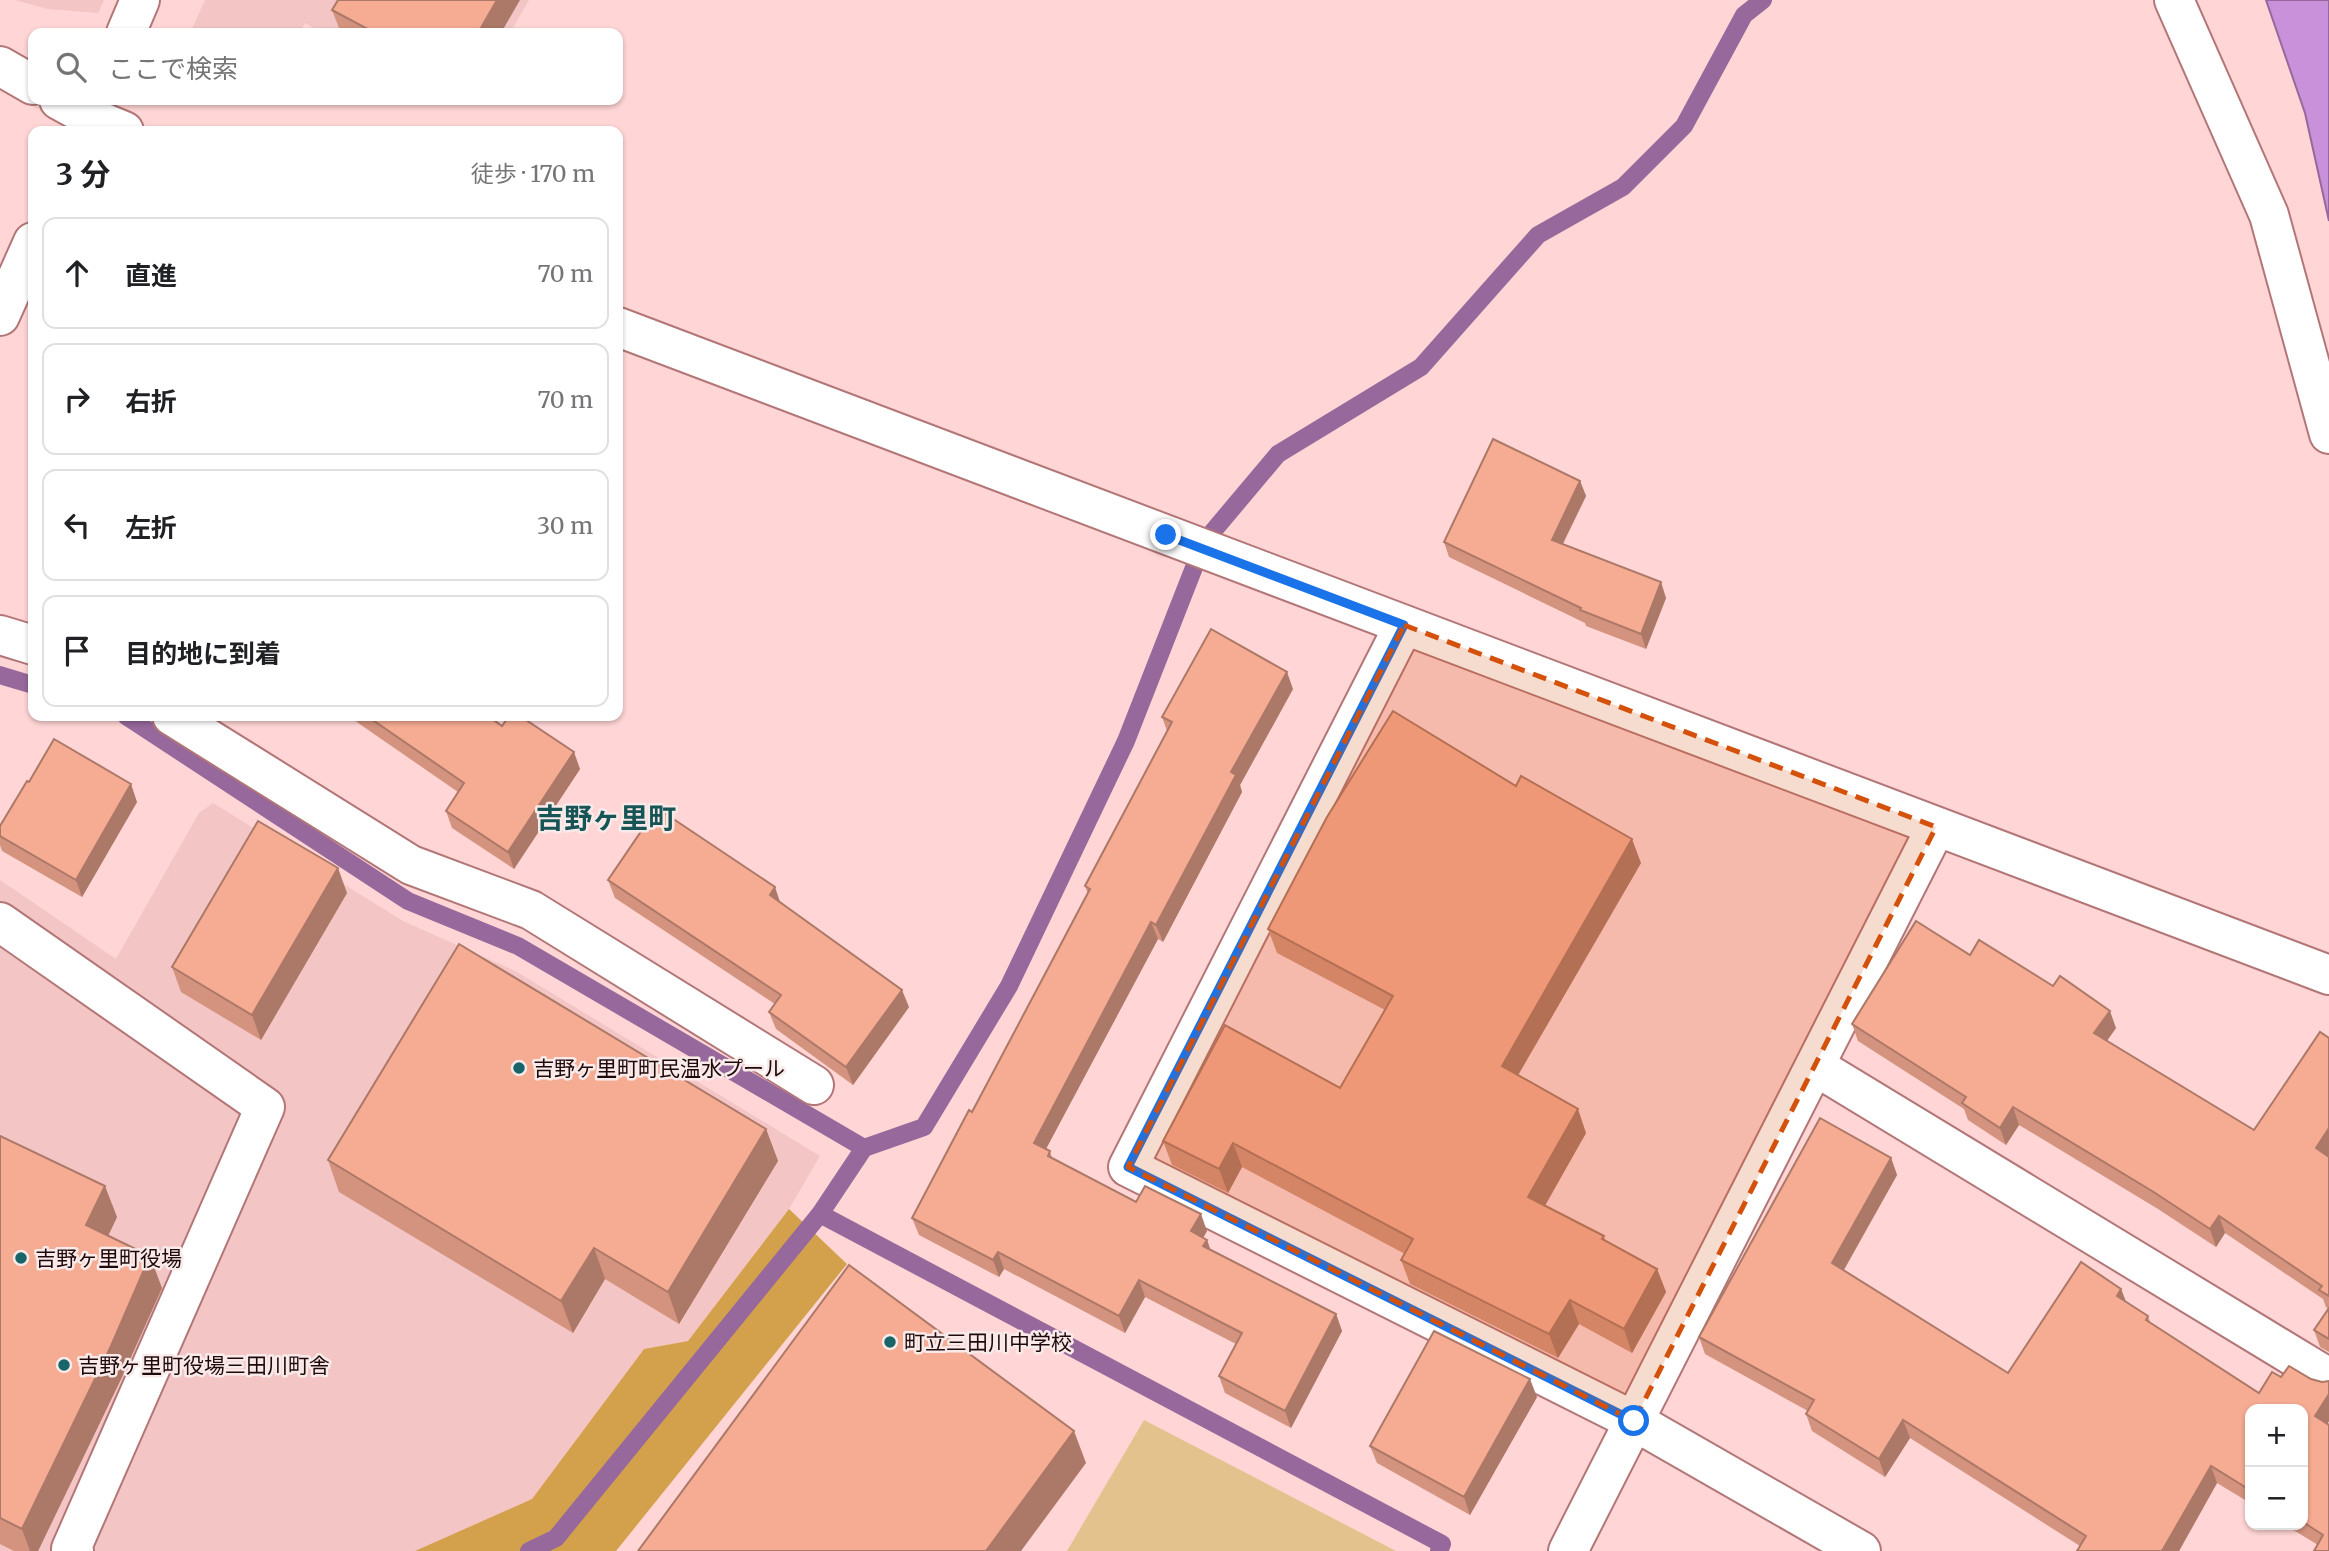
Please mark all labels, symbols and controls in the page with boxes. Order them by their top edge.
search box [28,28,623,105]
icon: search [52,48,90,86]
text: ここで検索 [108,52,238,85]
text: 3 分 [56,155,110,193]
text: 徒歩 · 170 m [471,159,595,188]
icon: ahead [58,254,96,292]
text: 直進 [125,259,177,292]
text: 70 m [537,259,593,288]
icon: right [58,380,96,418]
text: 右折 [125,385,177,418]
text: 70 m [537,385,593,414]
icon: left [58,506,96,544]
text: 左折 [125,511,177,544]
text: 30 m [537,511,593,540]
route end [1150,519,1181,550]
icon: arrive [58,632,96,670]
text: 目的地に到着 [125,637,281,670]
district label: 吉野ヶ里町 [536,800,676,836]
place label: 吉野ヶ里町町民温水プール [533,1055,785,1082]
marker: 吉野ヶ里町町民温水プール [511,1060,527,1076]
place label: 吉野ヶ里町役場 [35,1245,182,1272]
marker: 吉野ヶ里町役場 [13,1250,29,1266]
place label: 町立三田川中学校 [904,1329,1072,1356]
marker: 町立三田川中学校 [882,1334,898,1350]
place label: 吉野ヶ里町役場三田川町舎 [78,1352,330,1379]
marker: 吉野ヶ里町役場三田川町舎 [56,1357,72,1373]
map controls [2245,1404,2308,1530]
button: + [2245,1404,2308,1467]
route start [1618,1405,1649,1436]
button: − [2245,1467,2308,1530]

